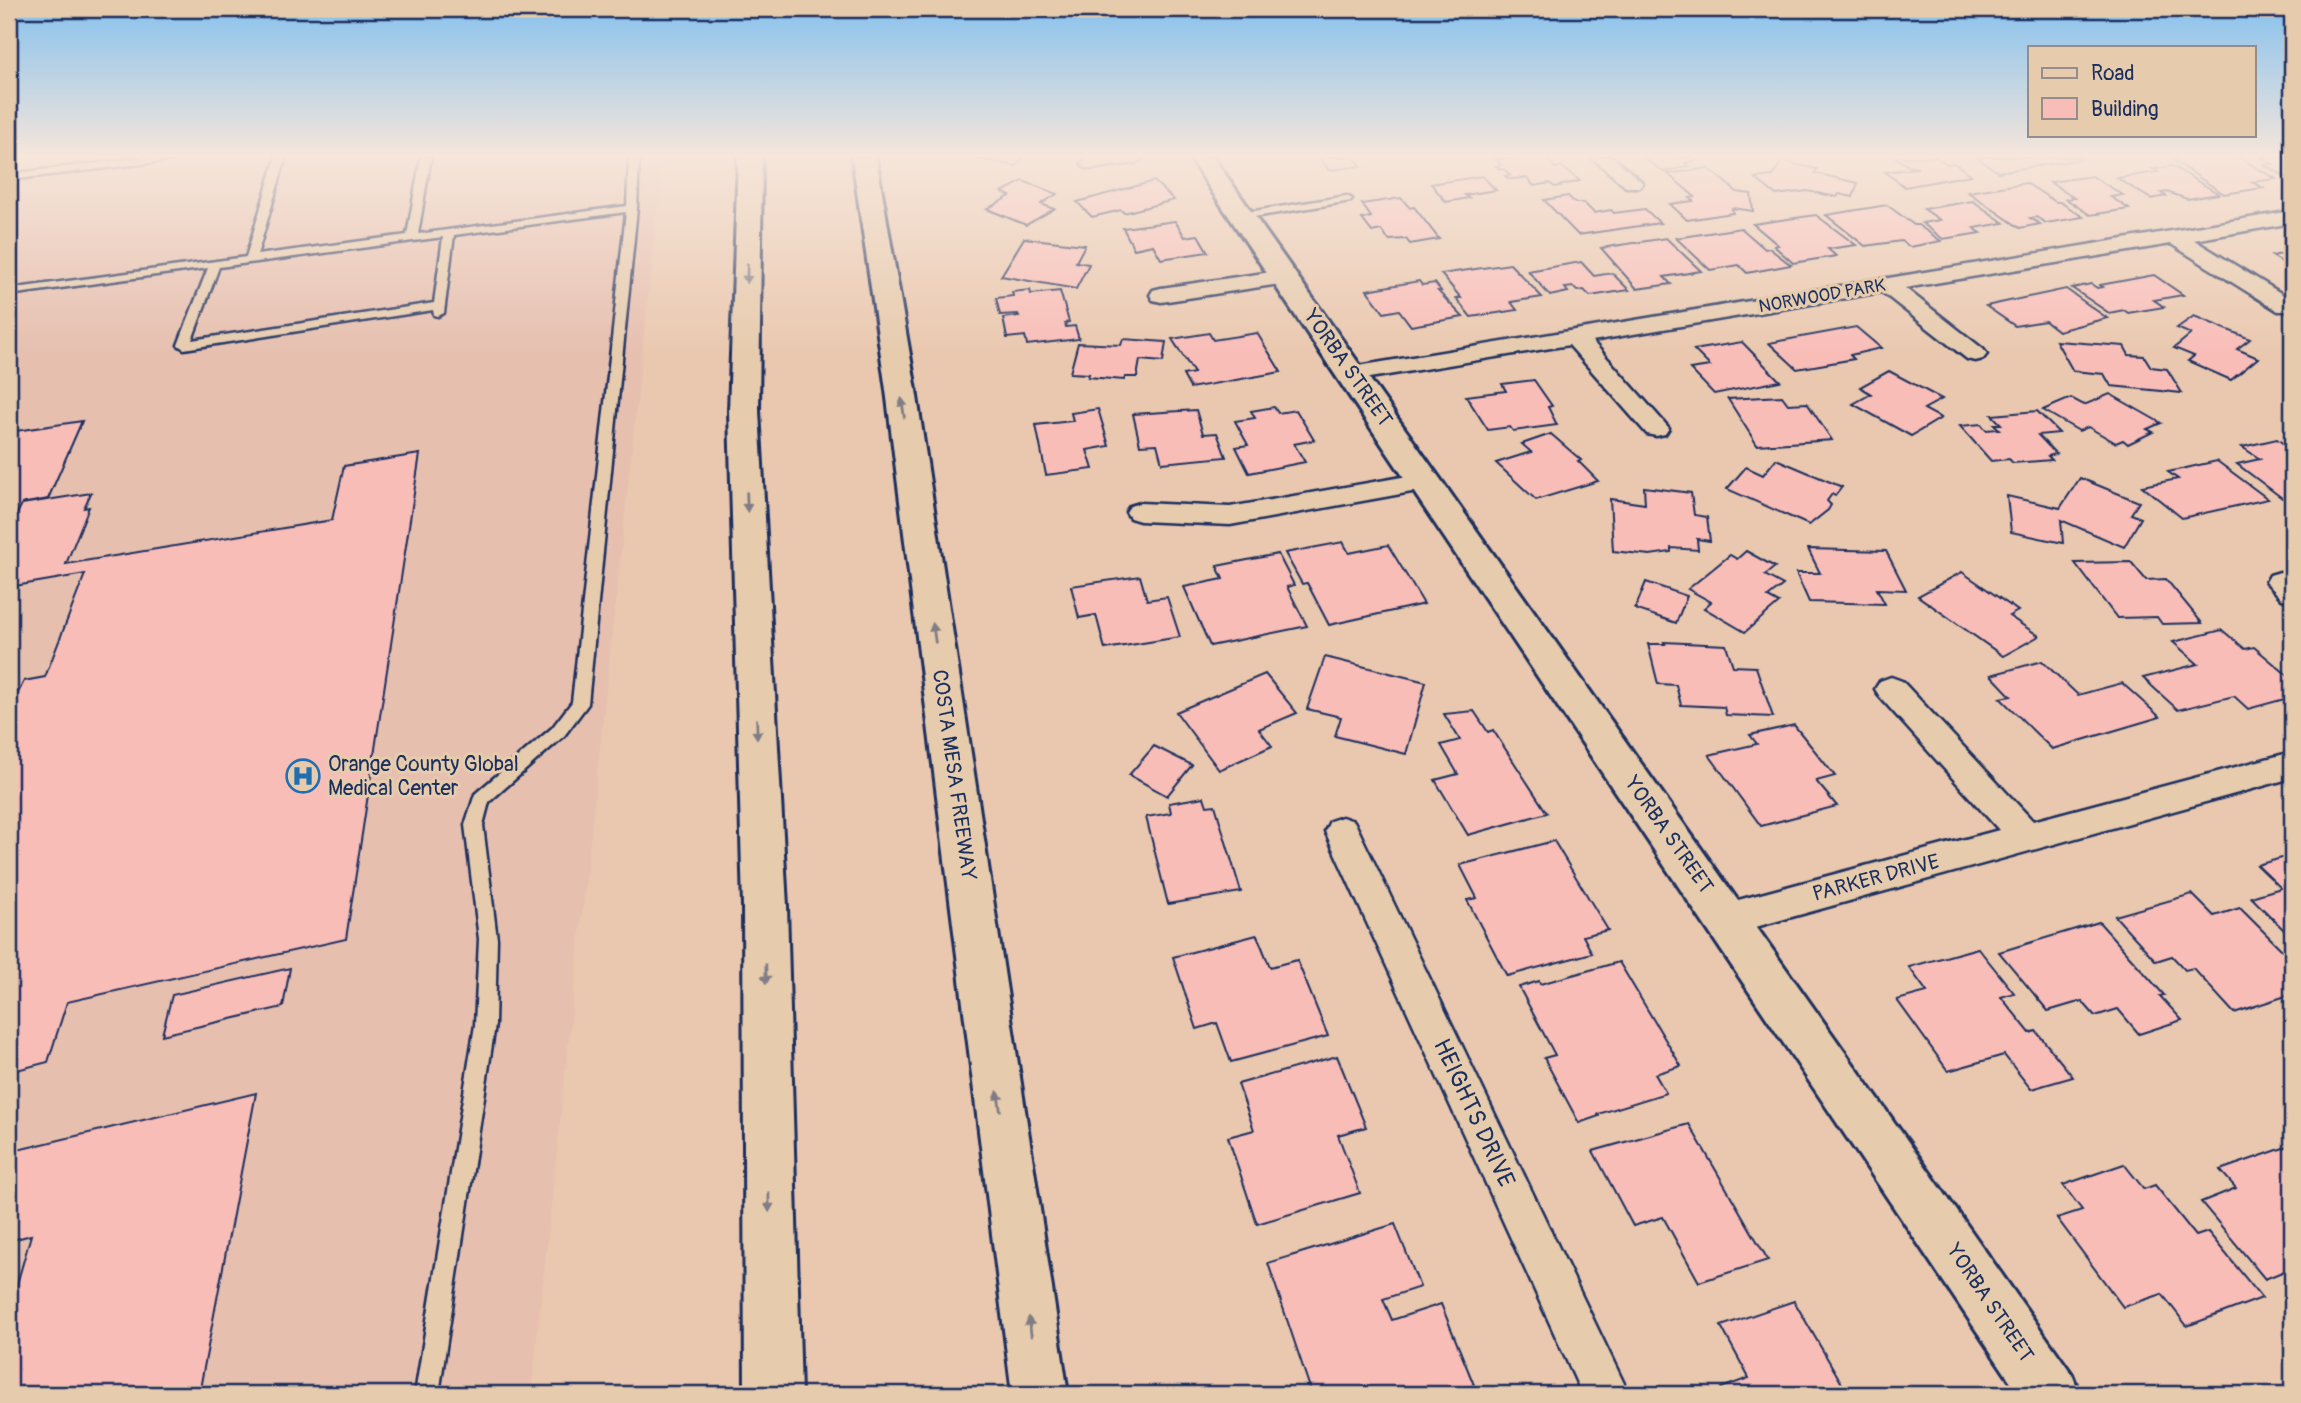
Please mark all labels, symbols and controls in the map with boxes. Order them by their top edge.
legend [2028,46,2256,136]
text: Road [2091,60,2135,87]
text: Building [2091,96,2158,123]
one-way arrow [742,264,753,286]
street label: NORWOOD PARK [1757,274,1887,318]
street label: YORBA STREET [1297,303,1399,432]
one-way arrow [898,397,909,419]
one-way arrow [742,491,753,513]
one-way arrow [929,622,940,644]
street label: COSTA MESA FREEWAY [926,668,982,882]
one-way arrow [752,718,763,740]
place label: Orange County Global Medical Center [328,751,519,802]
hospital icon: Orange County Global Medical Center [284,757,322,795]
street label: YORBA STREET [1618,770,1720,899]
street label: PARKER DRIVE [1810,848,1942,908]
one-way arrow [760,963,772,985]
street label: HEIGHTS DRIVE [1427,1034,1521,1192]
one-way arrow [993,1090,1004,1112]
one-way arrow [764,1191,775,1213]
street label: YORBA STREET [1940,1238,2040,1368]
one-way arrow [1025,1316,1036,1338]

